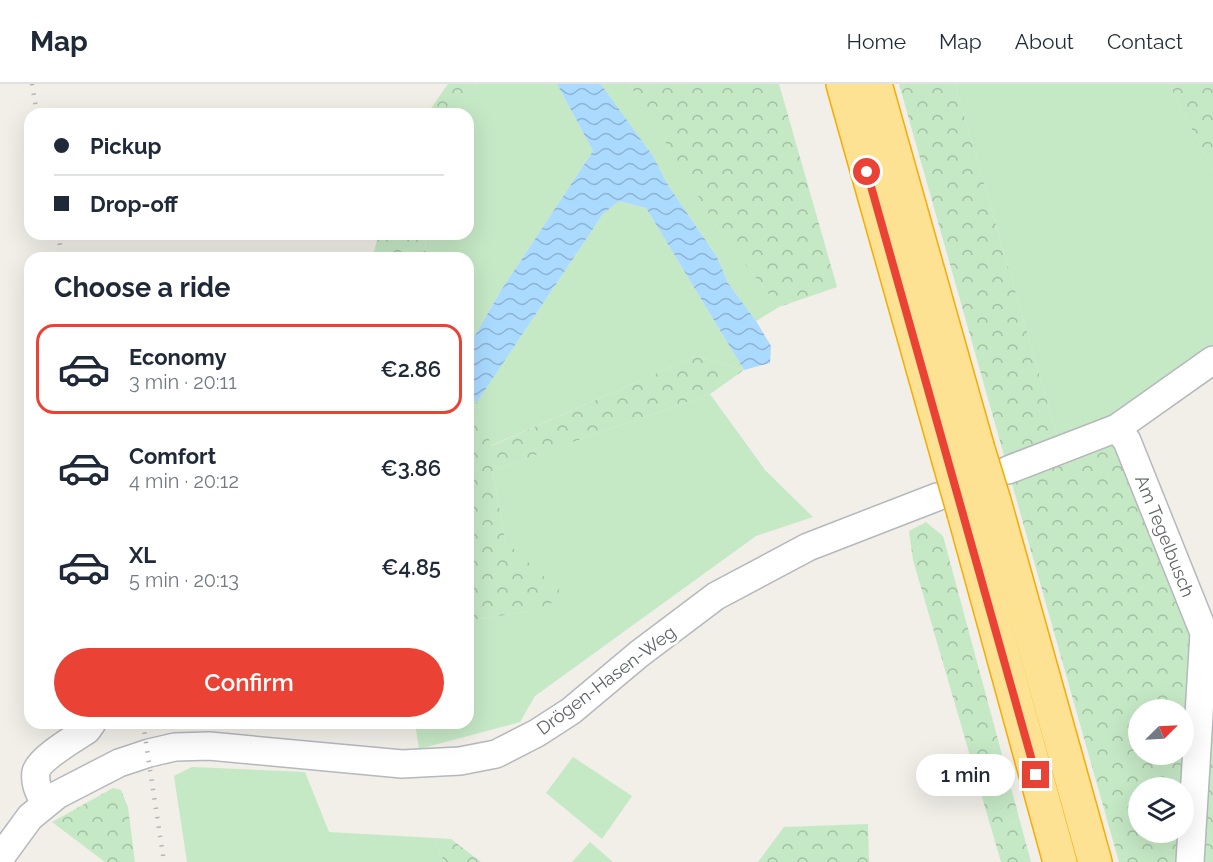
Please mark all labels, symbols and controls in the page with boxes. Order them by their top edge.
text: Map [30,25,88,58]
text: Home [847,29,906,54]
text: Map [939,29,982,54]
text: About [1015,29,1074,54]
text: Contact [1107,29,1183,54]
text: Pickup [90,133,162,159]
route start [853,158,880,185]
text: Drop-off [90,191,178,217]
text: Choose a ride [54,272,230,303]
icon: car [57,342,111,396]
text: Economy [129,344,227,370]
text: €2.86 [380,356,441,382]
text: 3 min · 20:11 [129,370,237,394]
icon: car [57,441,111,495]
text: Comfort [129,443,216,469]
text: €3.86 [380,455,441,481]
text: 4 min · 20:12 [129,469,239,493]
street label: Am Tegelbusch [1131,472,1199,600]
icon: car [57,540,111,594]
text: XL [129,542,156,568]
text: €4.85 [381,554,441,580]
text: 5 min · 20:13 [129,568,239,592]
street label: Drögen-Hasen-Weg [532,621,680,739]
button: Confirm [54,648,444,717]
north arrow [1128,699,1194,765]
map controls [1128,699,1194,843]
callout: 1 min [916,754,1015,796]
route end [1022,761,1049,788]
text: 1 min [941,763,990,787]
button: layers [1128,777,1194,843]

